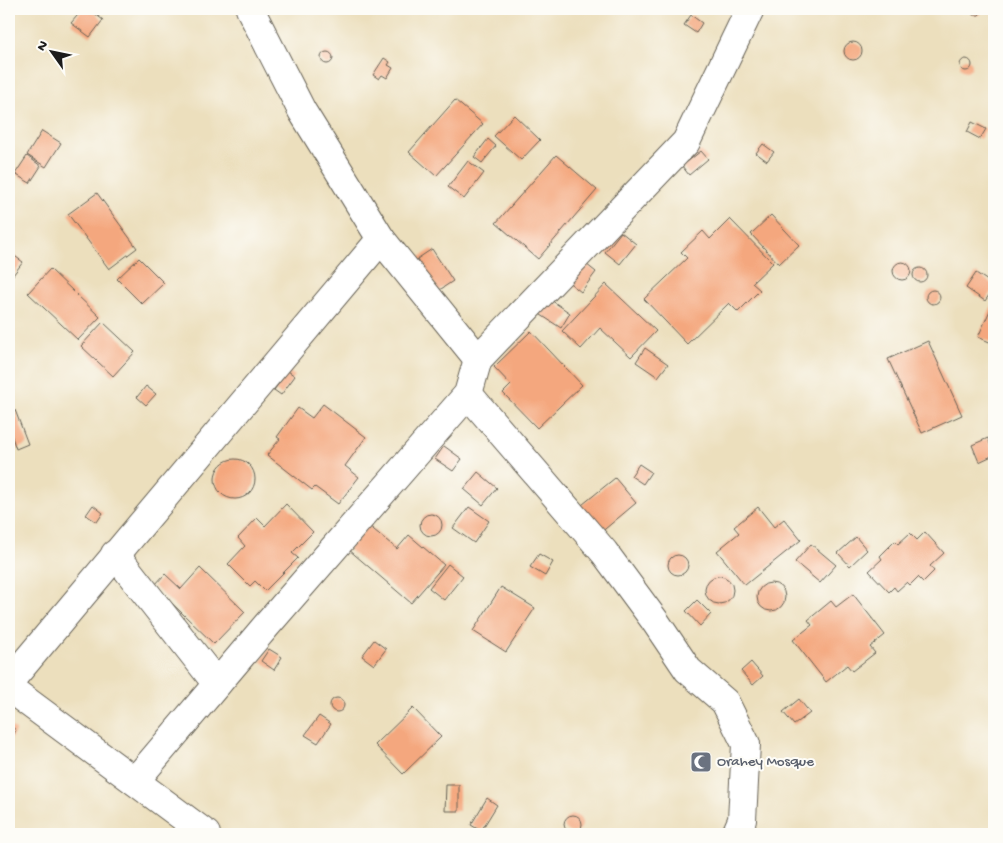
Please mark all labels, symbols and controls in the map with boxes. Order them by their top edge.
north arrow [28,28,78,78]
text: N [34,38,53,55]
mosque icon: Orahey Mosque [689,750,713,774]
place label: Orahey Mosque [717,753,814,771]

